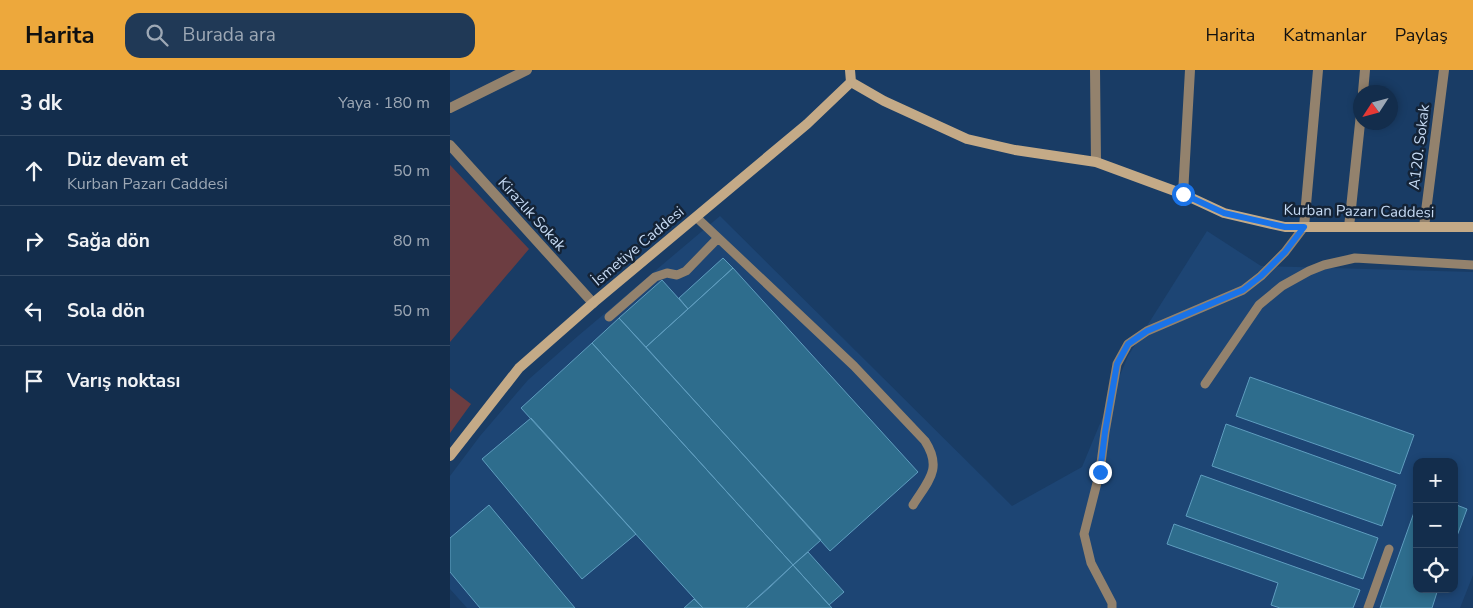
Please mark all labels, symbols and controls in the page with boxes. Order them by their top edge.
search box [125,13,475,58]
text: Harita [25,19,95,51]
icon: search [143,21,171,49]
text: Burada ara [183,22,276,48]
text: Harita [1206,23,1255,47]
text: Katmanlar [1283,23,1367,47]
text: Paylaş [1395,23,1448,47]
north arrow [1353,85,1398,130]
text: 3 dk [20,89,62,117]
text: Yaya · 180 m [338,92,430,114]
street label: A120. Sokak [1404,103,1434,191]
text: Düz devam et [67,147,188,173]
icon: ahead [20,157,48,185]
text: 50 m [393,160,430,182]
text: Kurban Pazarı Caddesi [67,173,228,195]
street label: Kirazlık Sokak [494,173,571,256]
route start [1172,183,1195,206]
street label: Kurban Pazarı Caddesi [1284,200,1434,222]
street label: İsmetiye Caddesi [588,202,688,290]
icon: right [20,227,48,255]
text: Sağa dön [67,228,150,254]
text: 80 m [393,230,430,252]
icon: left [20,297,48,325]
text: Sola dön [67,298,145,324]
text: 50 m [393,300,430,322]
icon: arrive [20,367,48,395]
text: Varış noktası [67,368,180,394]
map controls [1413,458,1458,593]
button: + [1413,458,1458,503]
route end [1089,461,1112,484]
button: − [1413,503,1458,548]
button: locate [1413,548,1458,593]

